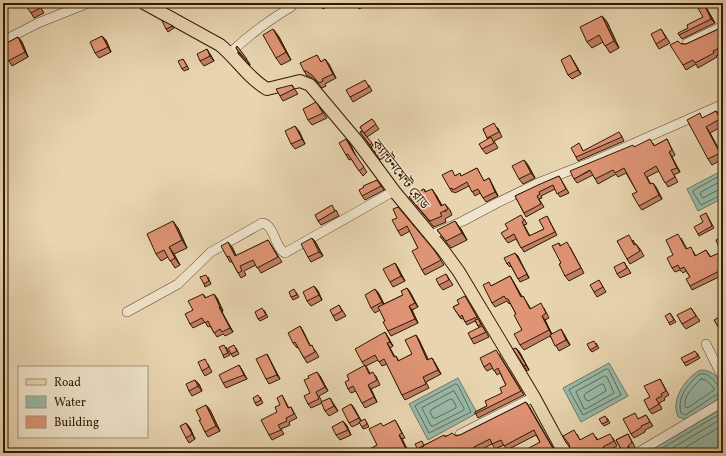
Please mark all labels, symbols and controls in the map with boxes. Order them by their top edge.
street label: ক্যান্টনমেন্ট রোড [366,135,434,215]
legend [18,366,148,438]
text: Road [54,375,81,391]
text: Water [54,395,86,411]
text: Building [54,415,99,431]

